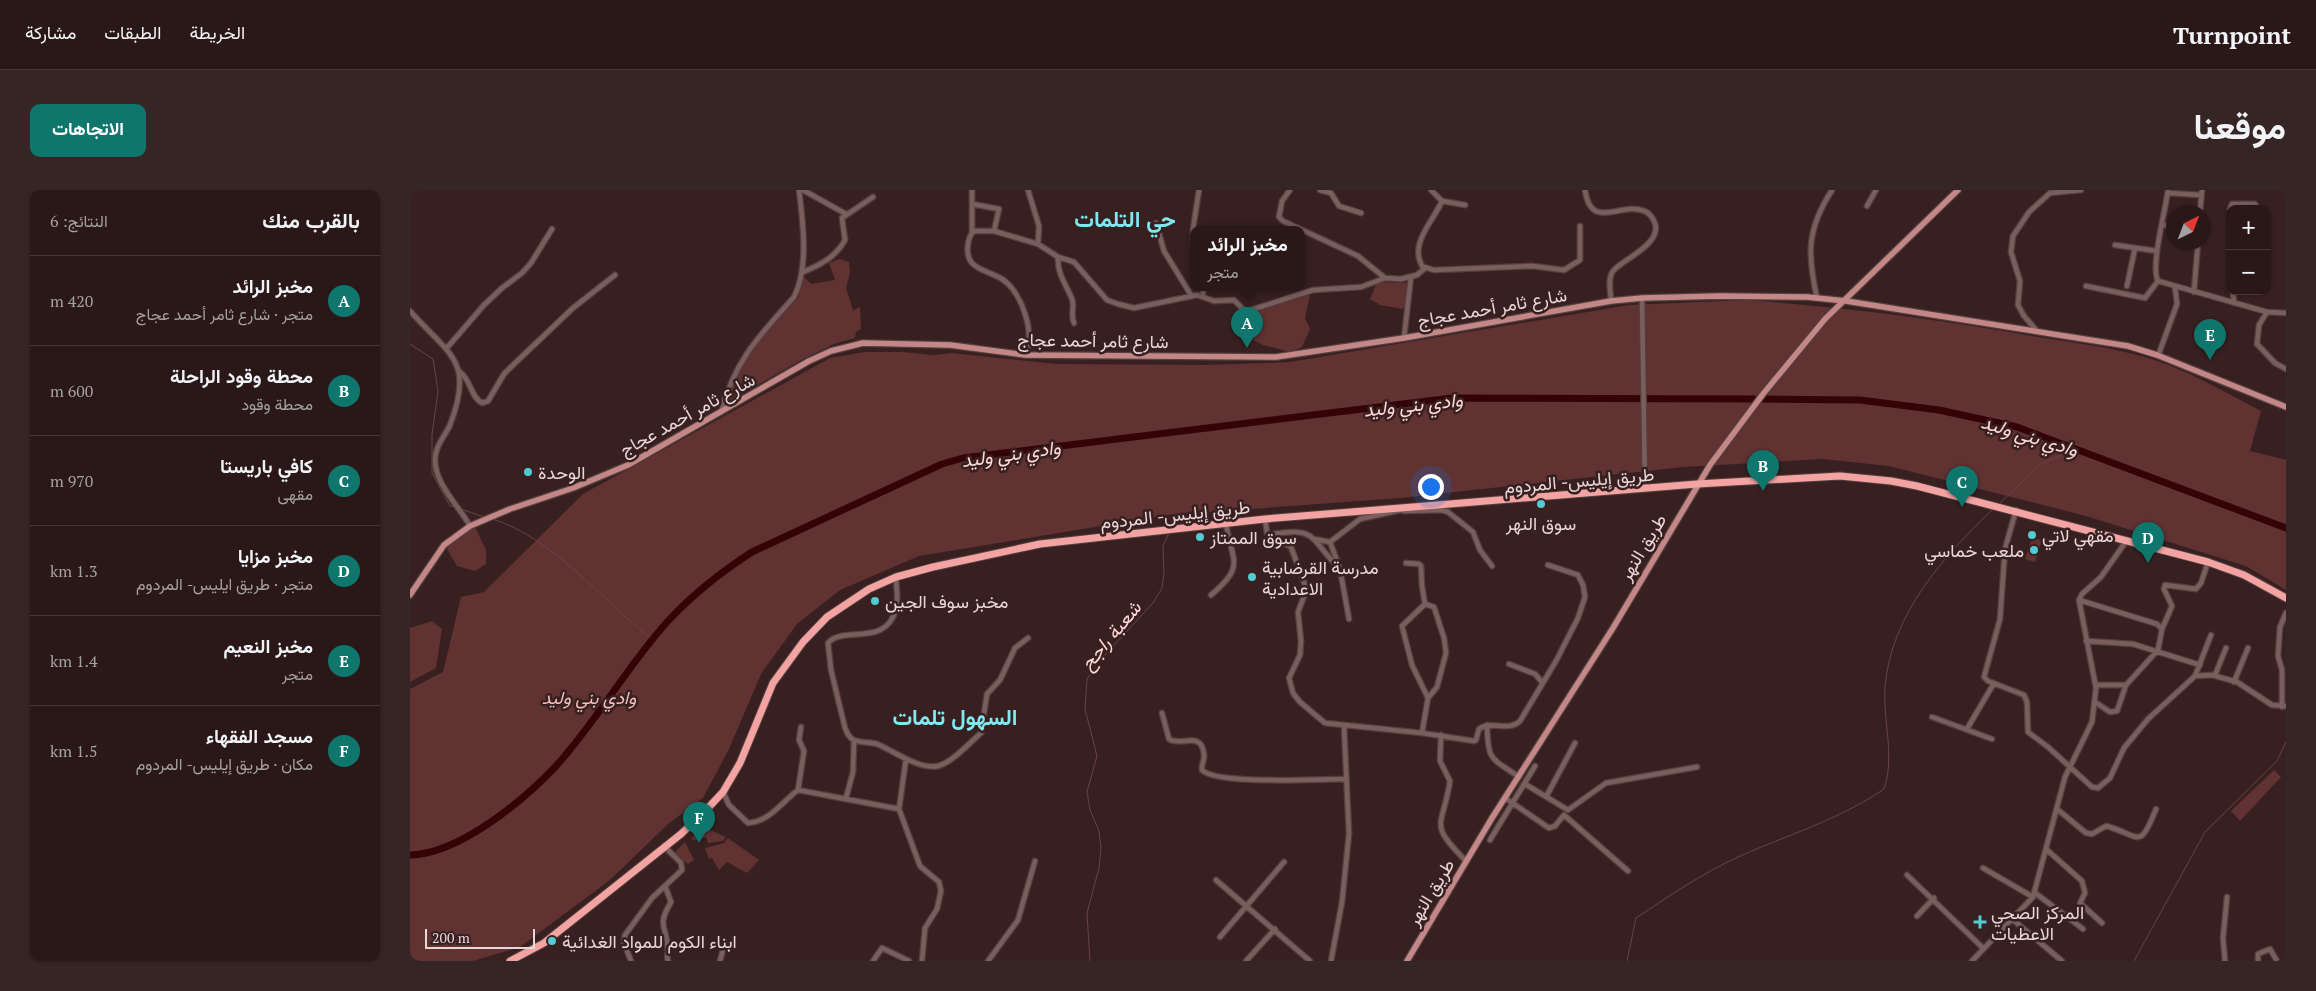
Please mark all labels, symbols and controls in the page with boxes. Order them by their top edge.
text: Turnpoint [2173,19,2291,51]
text: مشاركة [25,20,76,44]
text: الطبقات [104,20,161,44]
text: الخريطة [189,20,245,44]
text: موقعنا [2193,103,2286,149]
button: الاتجاهات [30,104,146,157]
district label: حي التلمات [1074,204,1176,238]
north arrow [2166,205,2211,250]
map controls [2226,205,2271,295]
button: + [2226,205,2271,250]
text: بالقرب منك [262,206,360,234]
text: النتائج: 6 [50,210,108,232]
popup [1190,226,1305,291]
text: مخبز الرائد [1207,231,1288,256]
button: − [2226,250,2271,295]
text: متجر [1207,261,1239,283]
text: مخبز الرائد [232,273,313,298]
street label: شارع ثامر أحمد عجاج [1416,282,1569,333]
text: 420 m [50,290,93,312]
text: A [338,290,350,312]
text: متجر · شارع ثامر أحمد عجاج [136,303,313,325]
pin: A [1231,307,1263,348]
pin: E [2194,319,2226,360]
street label: شارع ثامر أحمد عجاج [1017,327,1169,354]
text: محطة وقود الراحلة [170,363,313,388]
street label: شارع ثامر أحمد عجاج [615,367,759,462]
text: 600 m [50,380,93,402]
text: B [339,380,349,402]
water label: وادي بني وليد [1362,386,1465,426]
text: محطة وقود [241,393,313,415]
water label: وادي بني وليد [1977,408,2082,466]
water label: وادي بني وليد [960,434,1063,476]
pin: B [1747,450,1779,491]
text: كافي باريستا [220,453,313,478]
place label: الوحدة [538,460,585,484]
street label: طريق إيليس- المردوم [1503,461,1655,500]
marker: الوحدة [522,466,534,478]
pin: C [1946,466,1978,507]
text: 970 m [50,470,93,492]
text: C [339,470,349,492]
your location [1418,474,1444,500]
text: مقهى [278,483,313,505]
street label: طريق إيليس- المردوم [1099,494,1251,535]
marker: سوق النهر [1535,498,1547,510]
street label: طريق النهر [1612,509,1671,586]
place label: سوق النهر [1505,511,1576,535]
pin: D [2132,522,2164,563]
place label: مقهي لاتي [2042,523,2114,551]
place label: سوق الممتاز [1209,525,1297,549]
marker: مقهي لاتي [2026,529,2038,541]
marker: سوق الممتاز [1194,531,1206,543]
place label: ملعب خماسي [1924,538,2024,566]
text: مخبز مزايا [238,543,313,568]
marker: ملعب خماسي [2028,544,2040,556]
place label: مدرسة القرضابية الاعدادية [1262,555,1379,600]
text: 1.3 km [50,560,98,582]
text: D [338,560,350,582]
marker: مدرسة القرضابية الاعدادية [1246,571,1258,583]
text: متجر · طريق ايليس- المردوم [136,573,313,595]
place label: مخبز سوف الجين [885,589,1008,613]
marker: مخبز سوف الجين [869,595,881,607]
water label: شعبة راجح [1074,595,1148,676]
text: مخبز النعيم [223,633,313,658]
text: 1.4 km [50,650,98,672]
text: E [339,650,349,672]
text: متجر [282,663,313,685]
park label: وادي بني وليد [542,685,636,713]
district label: السهول تلمات [892,702,1018,731]
text: مسجد الفقهاء [206,723,313,748]
text: 1.5 km [50,740,98,762]
text: F [339,740,349,762]
text: مكان · طريق إيليس- المردوم [136,753,313,775]
pin: F [683,802,715,843]
street label: طريق النهر [1400,854,1459,931]
place label: المركز الصحي الاعطيات [1991,900,2084,945]
marker: المركز الصحي الاعطيات [1973,915,1987,929]
scale bar [425,926,535,949]
text: 200 m [432,928,470,947]
place label: ابناء الكوم للمواد الغدائية [562,929,737,954]
marker: ابناء الكوم للمواد الغدائية [546,935,558,947]

